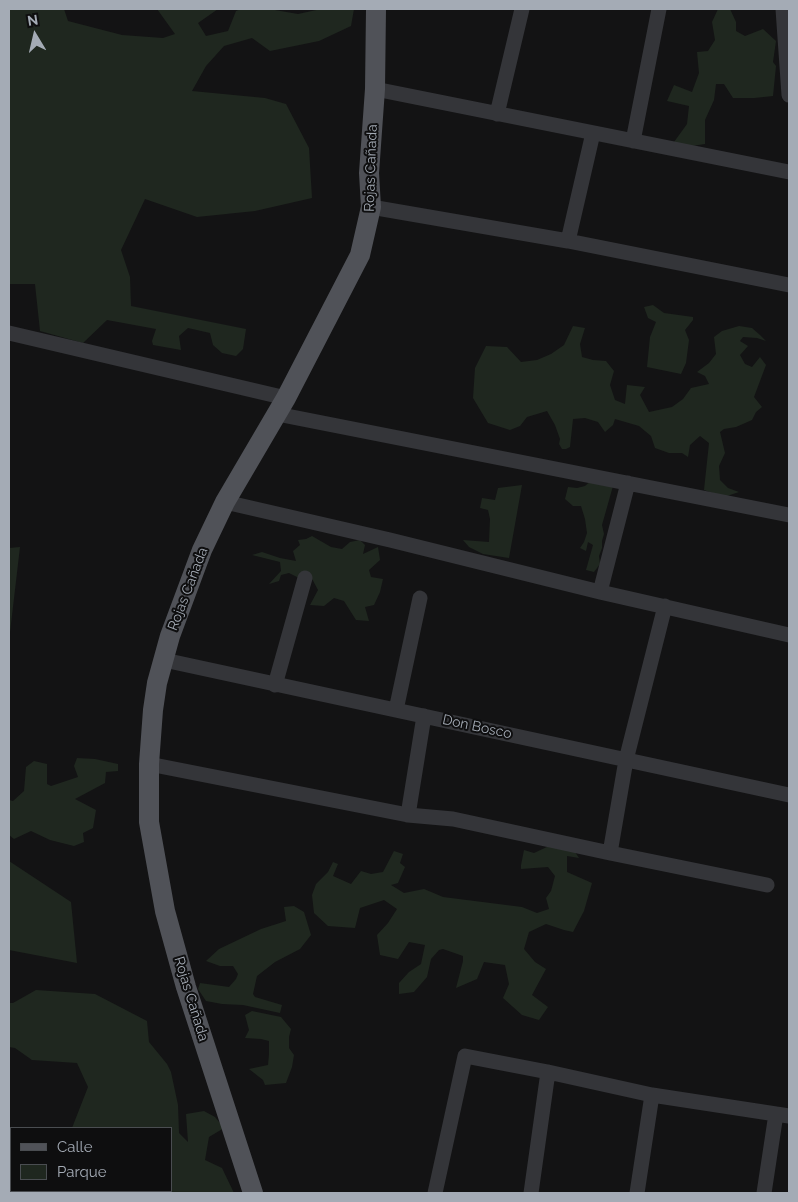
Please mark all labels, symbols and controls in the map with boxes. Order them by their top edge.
north arrow [10,10,60,60]
text: N [26,11,39,29]
street label: Rojas Cañada [361,124,381,212]
street label: Rojas Cañada [164,545,212,633]
street label: Don Bosco [441,711,513,743]
street label: Rojas Cañada [170,955,212,1043]
legend [10,1127,172,1192]
text: Calle [57,1138,92,1156]
text: Parque [57,1163,106,1181]

